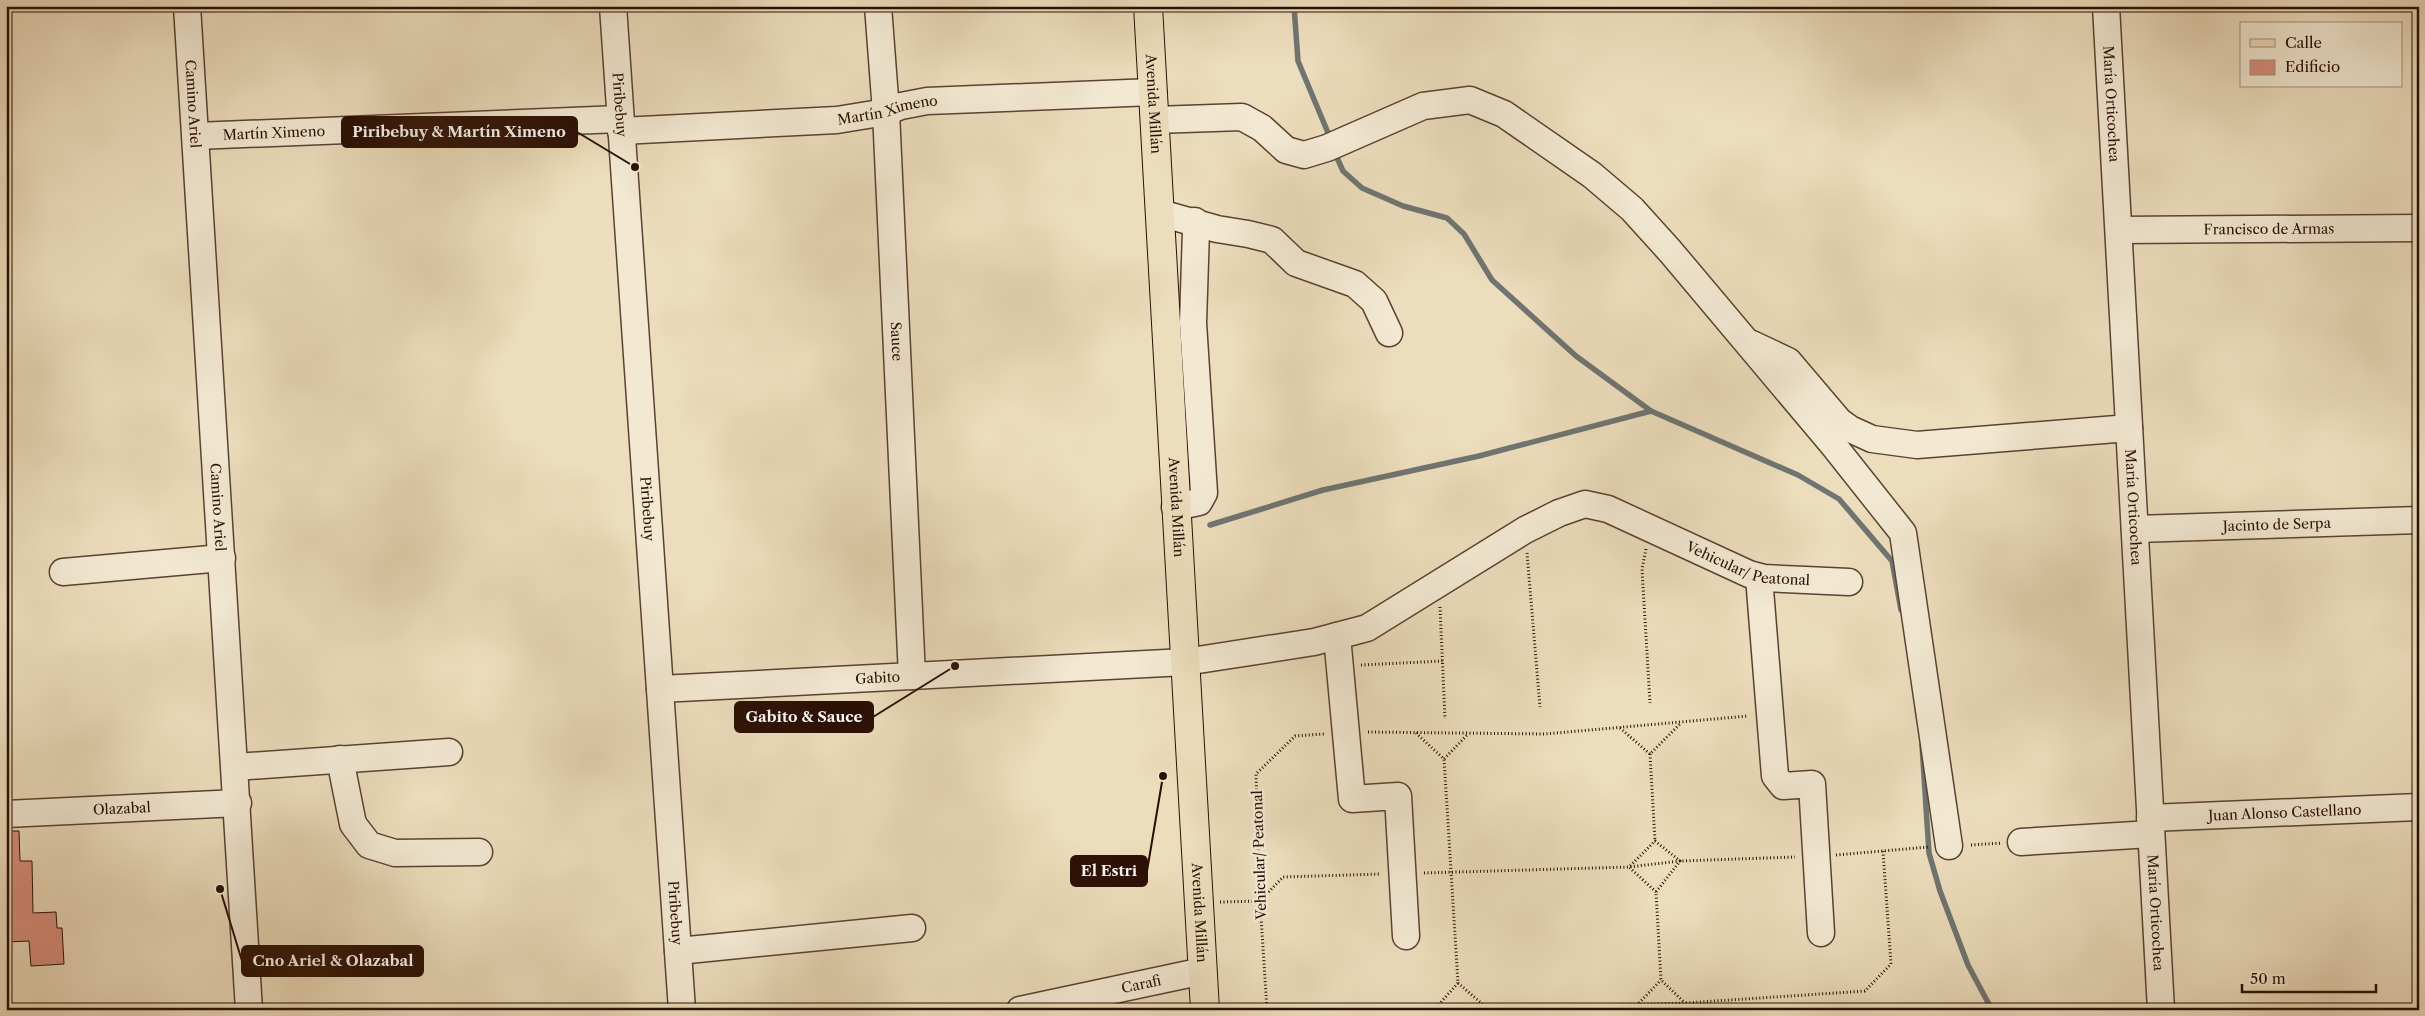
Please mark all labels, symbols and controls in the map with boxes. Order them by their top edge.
legend [2240,22,2402,88]
text: Calle [2285,33,2322,52]
street label: María Orticochea [2099,45,2124,163]
street label: Avenida Millán [1142,52,1165,154]
text: Edificio [2285,57,2340,76]
street label: Camino Ariel [181,59,205,149]
street label: Piribebuy [609,72,631,138]
street label: Martín Ximeno [836,92,938,129]
callout: Piribebuy & Martín Ximeno [342,117,577,147]
street label: Martín Ximeno [222,122,325,144]
text: Piribebuy & Martín Ximeno [352,122,566,141]
street label: Francisco de Armas [2204,220,2334,238]
street label: Sauce [887,321,906,362]
street label: María Orticochea [2121,449,2146,567]
street label: Avenida Millán [1165,456,1188,558]
street label: Camino Ariel [206,462,230,552]
street label: Piribebuy [636,476,659,542]
street label: Jacinto de Serpa [2221,514,2332,535]
street label: Vehicular/ Peatonal [1682,537,1810,589]
street label: Gabito [855,668,901,688]
callout: Gabito & Sauce [735,702,873,732]
text: Gabito & Sauce [745,707,863,726]
street label: Vehicular/ Peatonal [1248,790,1270,921]
street label: Olazabal [93,798,151,819]
street label: Juan Alonso Castellano [2206,800,2362,825]
street label: María Orticochea [2143,854,2168,972]
callout: El Estri [1071,856,1147,886]
text: El Estri [1081,861,1138,880]
street label: Avenida Millán [1188,861,1211,963]
street label: Piribebuy [664,880,687,946]
callout: Cno Ariel & Olazabal [242,946,423,976]
text: Cno Ariel & Olazabal [253,951,413,970]
scale bar [2242,961,2376,993]
text: 50 m [2250,969,2286,988]
street label: Carafi [1120,971,1163,997]

